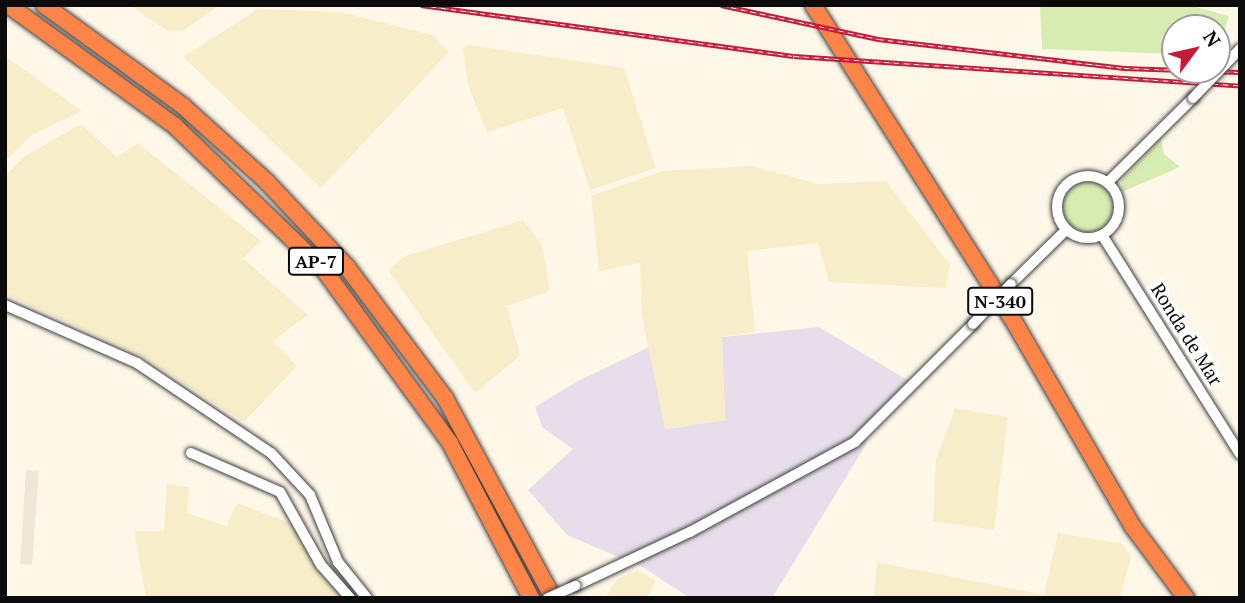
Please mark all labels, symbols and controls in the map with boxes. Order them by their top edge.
north arrow [1161,14,1231,84]
text: N [1198,26,1227,51]
road number: AP-7 [286,246,346,276]
street label: Ronda de Mar [1146,279,1228,389]
road number: N-340 [967,286,1033,316]

